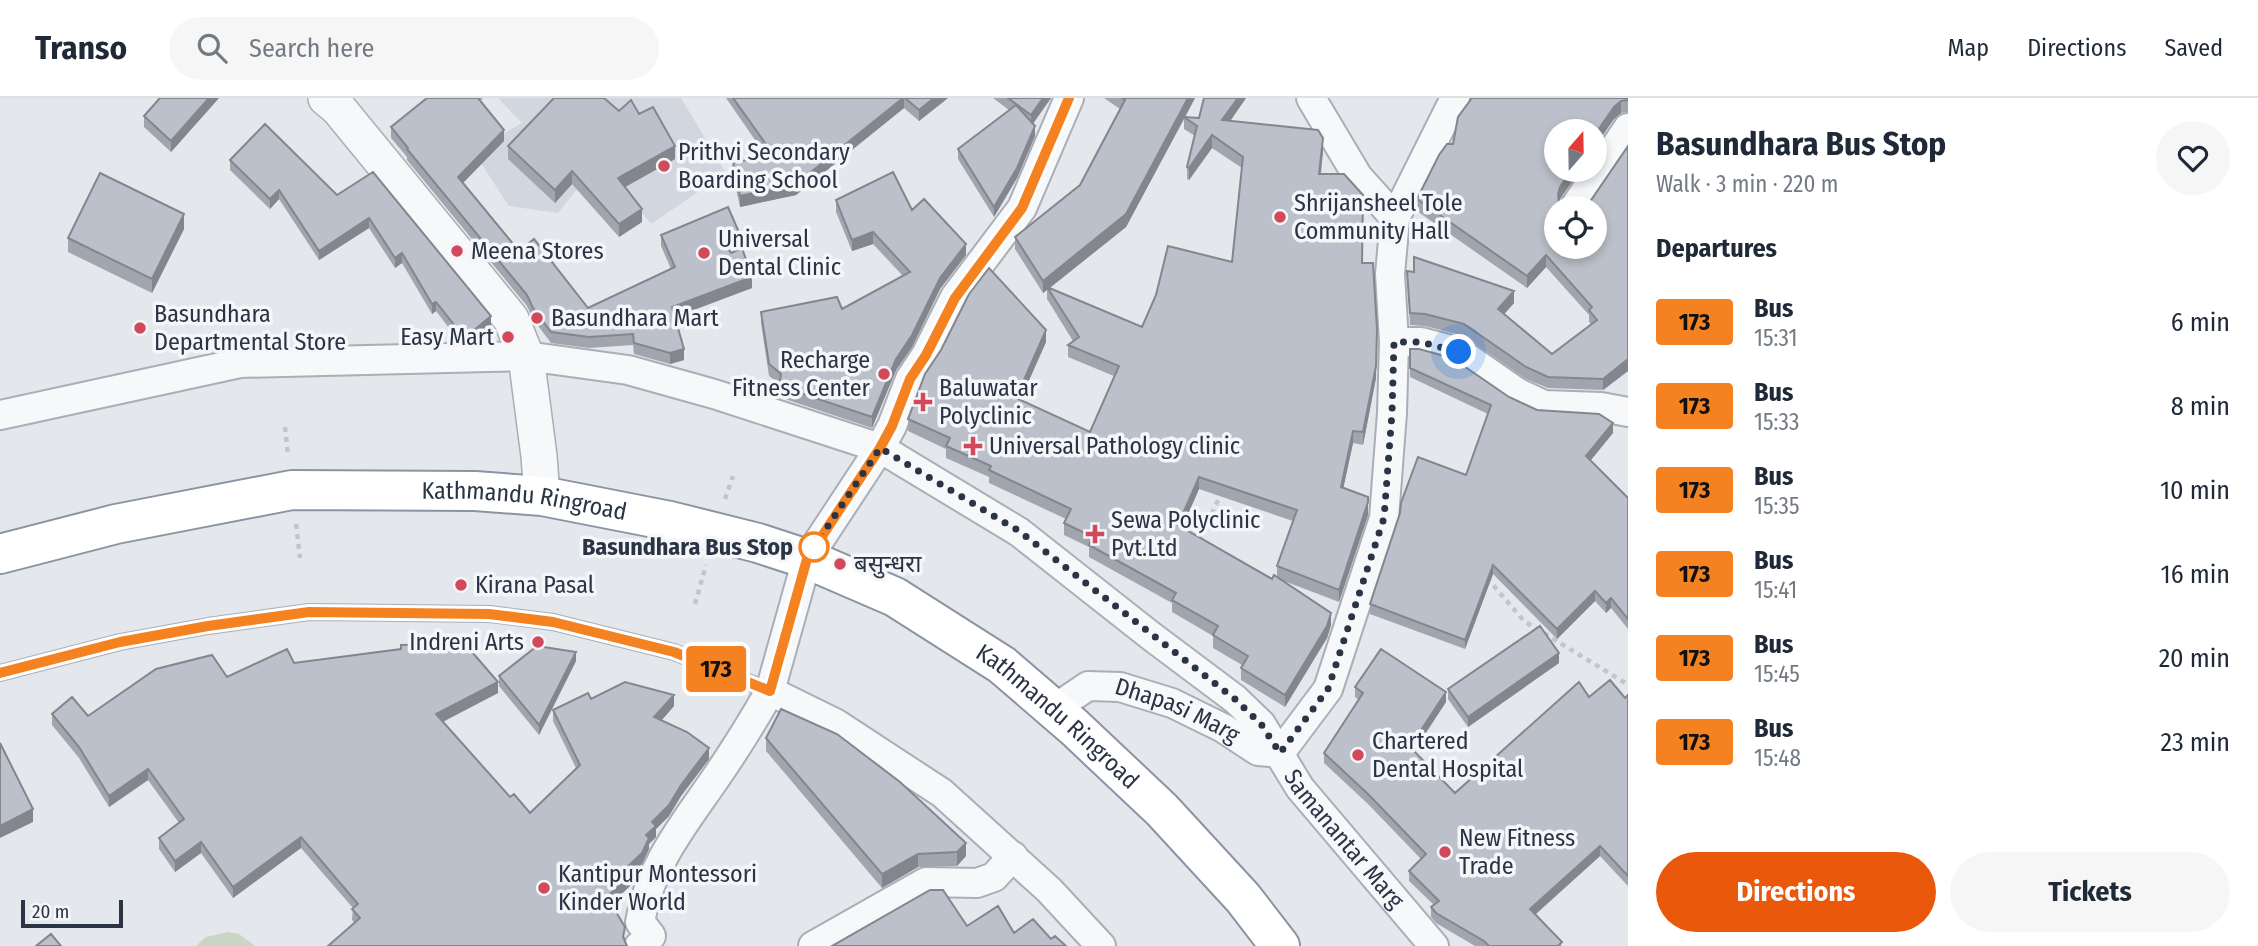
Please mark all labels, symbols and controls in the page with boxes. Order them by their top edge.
search box [169,17,659,80]
text: Transo [35,28,127,68]
icon: search [193,29,231,67]
text: Search here [249,33,374,64]
text: Map [1948,34,1989,62]
text: Directions [2027,34,2126,62]
text: Saved [2164,34,2223,62]
north arrow [1544,119,1606,182]
map controls [1544,119,1607,259]
button: heart [2156,121,2230,195]
text: Basundhara Bus Stop [1656,124,1946,164]
place label: Prithvi Secondary Boarding School [678,138,850,194]
marker: Prithvi Secondary Boarding School [656,158,672,174]
text: Walk · 3 min · 220 m [1656,170,1838,198]
place label: Shrijansheel Tole Community Hall [1294,189,1463,245]
button: locate [1544,196,1607,259]
marker: Shrijansheel Tole Community Hall [1272,209,1288,225]
place label: Universal Dental Clinic [718,225,841,281]
text: Departures [1656,233,1777,264]
place label: Meena Stores [471,237,604,265]
marker: Meena Stores [449,243,465,259]
marker: Universal Dental Clinic [696,245,712,261]
text: Bus [1754,293,1793,324]
place label: Basundhara Departmental Store [154,300,346,356]
place label: Basundhara Mart [551,304,719,332]
text: 6 min [2171,307,2230,338]
text: 173 [1679,308,1710,336]
marker: Basundhara Mart [529,310,545,326]
marker: Basundhara Departmental Store [132,320,148,336]
place label: Easy Mart [400,323,494,351]
text: 15:31 [1754,324,1797,352]
marker: Easy Mart [500,329,516,345]
your location [1441,334,1476,369]
place label: Recharge Fitness Center [732,346,871,402]
marker: Recharge Fitness Center [876,366,892,382]
place label: Baluwatar Polyclinic [939,374,1038,430]
text: Bus [1754,377,1793,408]
text: 8 min [2171,391,2230,422]
marker: Baluwatar Polyclinic [913,392,933,412]
text: 173 [1679,392,1710,420]
text: 15:33 [1754,408,1799,436]
place label: Universal Pathology clinic [989,432,1240,460]
marker: Universal Pathology clinic [963,436,983,456]
text: Bus [1754,461,1793,492]
text: 10 min [2160,475,2230,506]
street label: Kathmandu Ringroad [422,476,629,526]
text: 173 [1679,476,1710,504]
text: 15:35 [1754,492,1800,520]
place label: Sewa Polyclinic Pvt.Ltd [1111,506,1260,562]
marker: Sewa Polyclinic Pvt.Ltd [1085,524,1105,544]
marker: Basundhara Bus Stop [799,532,829,562]
place label: Basundhara Bus Stop [582,533,793,561]
text: Bus [1754,545,1793,576]
place label: बसुन्धरा [854,550,922,579]
marker: बसुन्धरा [832,556,848,572]
text: 16 min [2161,559,2230,590]
text: 173 [1679,560,1710,588]
place label: Kirana Pasal [475,571,594,599]
text: 15:41 [1754,576,1797,604]
marker: Kirana Pasal [453,577,469,593]
place label: Indreni Arts [409,628,524,656]
text: Bus [1754,629,1793,660]
marker: Indreni Arts [530,634,546,650]
street label: Kathmandu Ringroad [971,638,1145,795]
text: 20 min [2159,643,2230,674]
text: 173 [1679,644,1710,672]
line badge: 173 [676,646,756,692]
text: 173 [700,655,732,683]
text: 15:45 [1754,660,1800,688]
street label: Dhapasi Marg [1112,672,1246,749]
text: Bus [1754,713,1793,744]
place label: Chartered Dental Hospital [1372,727,1523,783]
text: 23 min [2161,727,2230,758]
text: 173 [1679,728,1710,756]
text: 15:48 [1754,744,1801,772]
marker: Chartered Dental Hospital [1350,747,1366,763]
street label: Samanantar Marg [1278,764,1410,915]
place label: New Fitness Trade [1459,824,1575,880]
marker: New Fitness Trade [1437,844,1453,860]
button: Directions [1656,852,1936,932]
button: Tickets [1950,852,2230,932]
place label: Kantipur Montessori Kinder World [558,860,757,916]
marker: Kantipur Montessori Kinder World [536,880,552,896]
scale bar [21,897,122,929]
text: 20 m [32,900,69,923]

